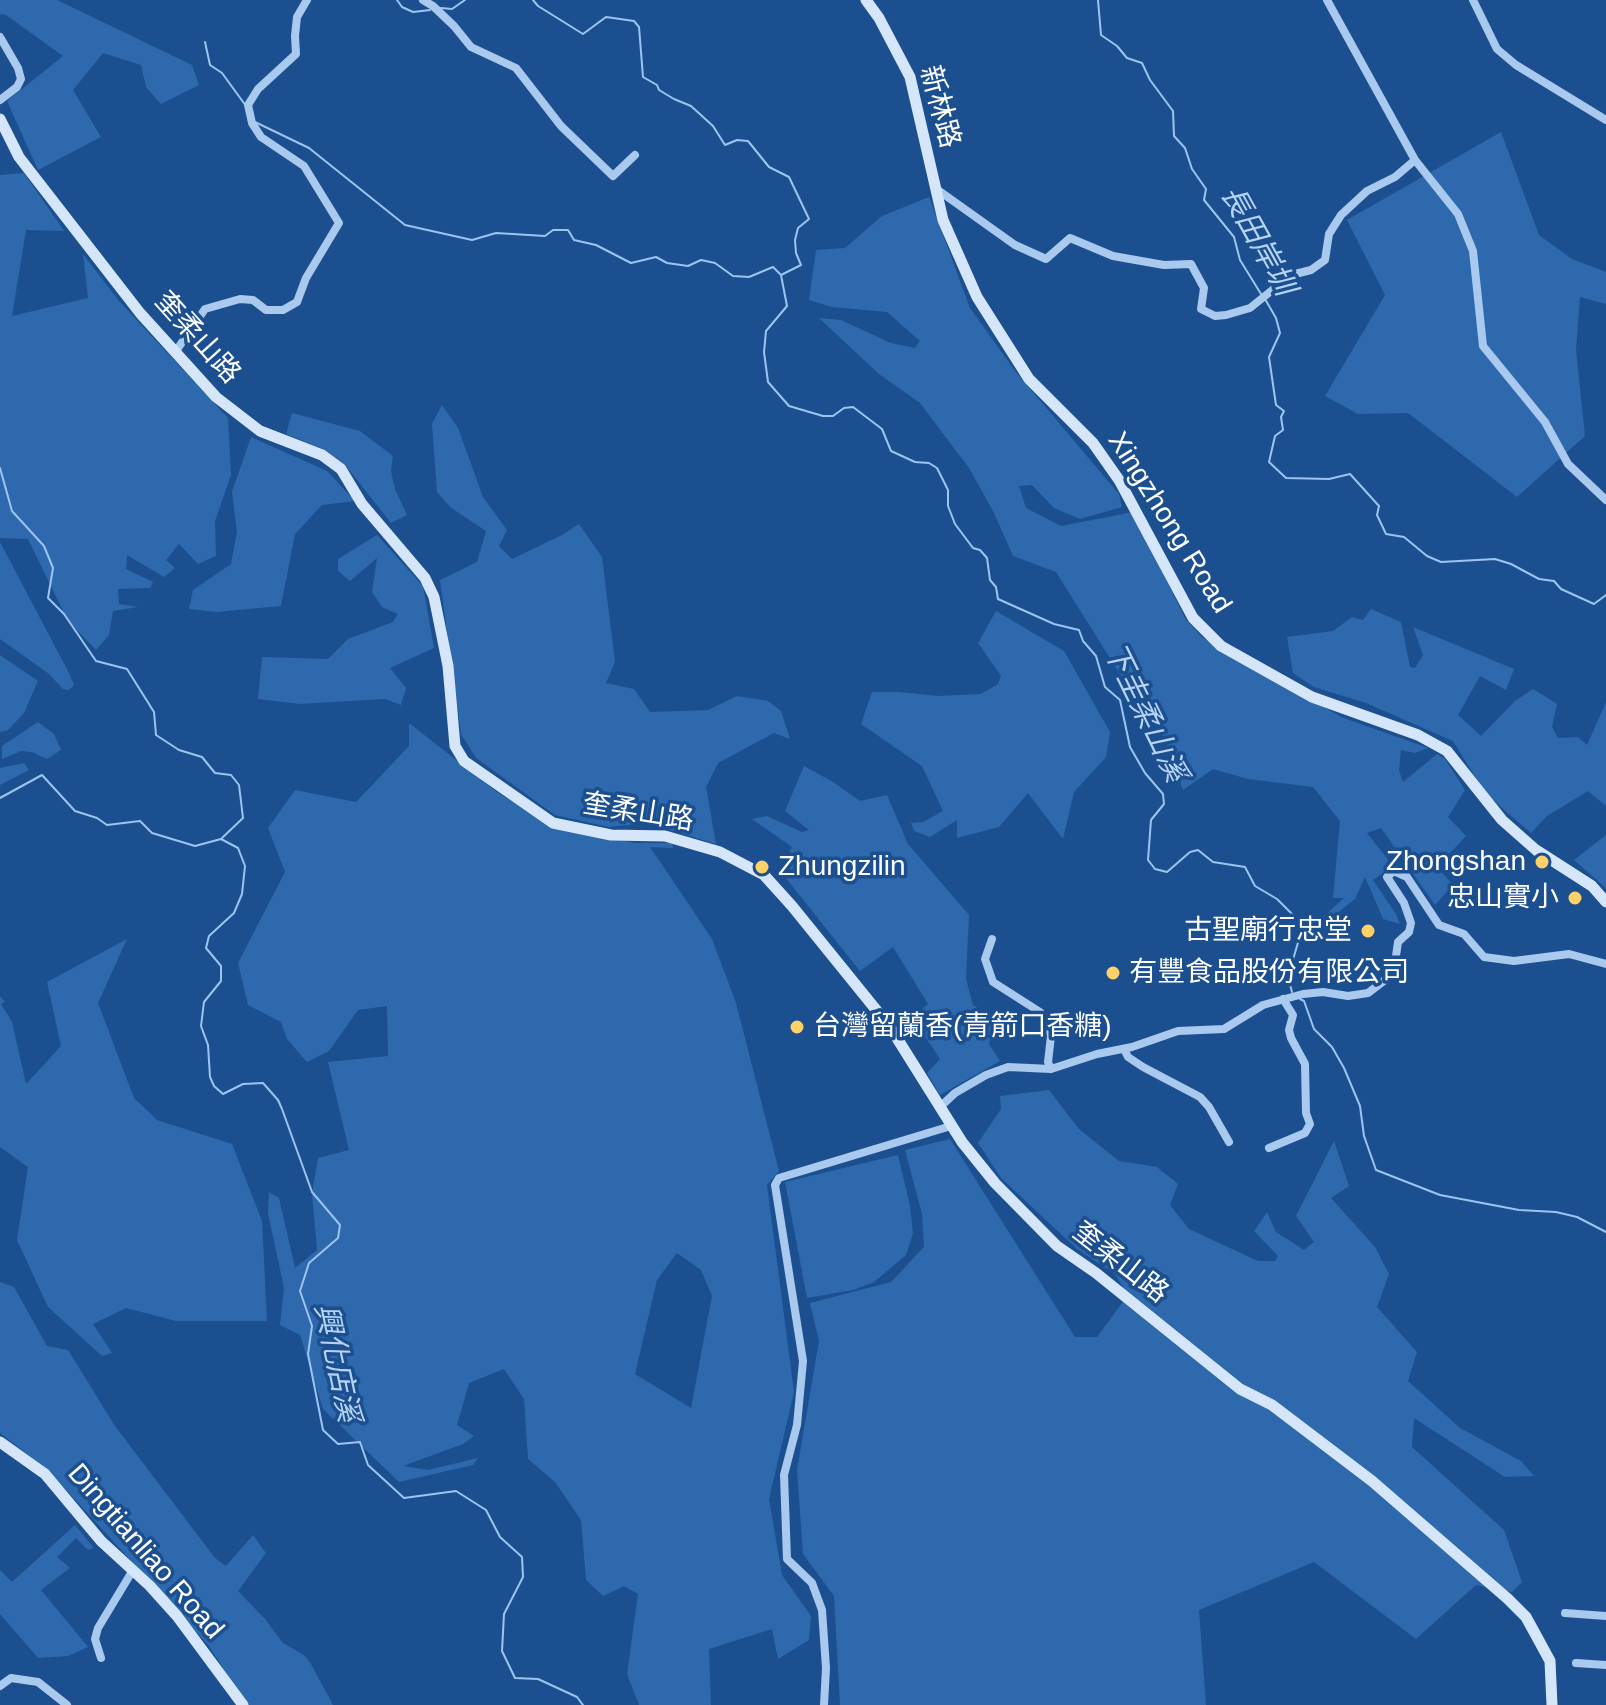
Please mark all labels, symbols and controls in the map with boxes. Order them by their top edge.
street label: 新林路 [912,62,966,152]
water label: 長田岸圳 [1212,180,1302,302]
street label: 奎柔山路 [147,285,247,391]
street label: Xingzhong Road [1100,426,1238,620]
water label: 下圭柔山溪 [1095,638,1193,788]
street label: 奎柔山路 [580,788,696,838]
place label: Zhongshan [1386,845,1526,879]
place label: Zhungzilin [778,850,906,884]
marker: Zhongshan [1533,853,1551,871]
marker: Zhungzilin [753,858,771,876]
place label: 忠山實小 [1447,881,1559,915]
marker: 忠山實小 [1566,889,1584,907]
place label: 古聖廟行忠堂 [1184,914,1352,948]
marker: 古聖廟行忠堂 [1359,922,1377,940]
place label: 有豐食品股份有限公司 [1129,956,1409,990]
marker: 有豐食品股份有限公司 [1104,964,1122,982]
place label: 台灣留蘭香(青箭口香糖) [813,1010,1112,1044]
marker: 台灣留蘭香(青箭口香糖) [788,1018,806,1036]
street label: 奎柔山路 [1066,1215,1174,1311]
water label: 興化店溪 [306,1301,366,1425]
street label: Dingtianliao Road [60,1458,230,1646]

